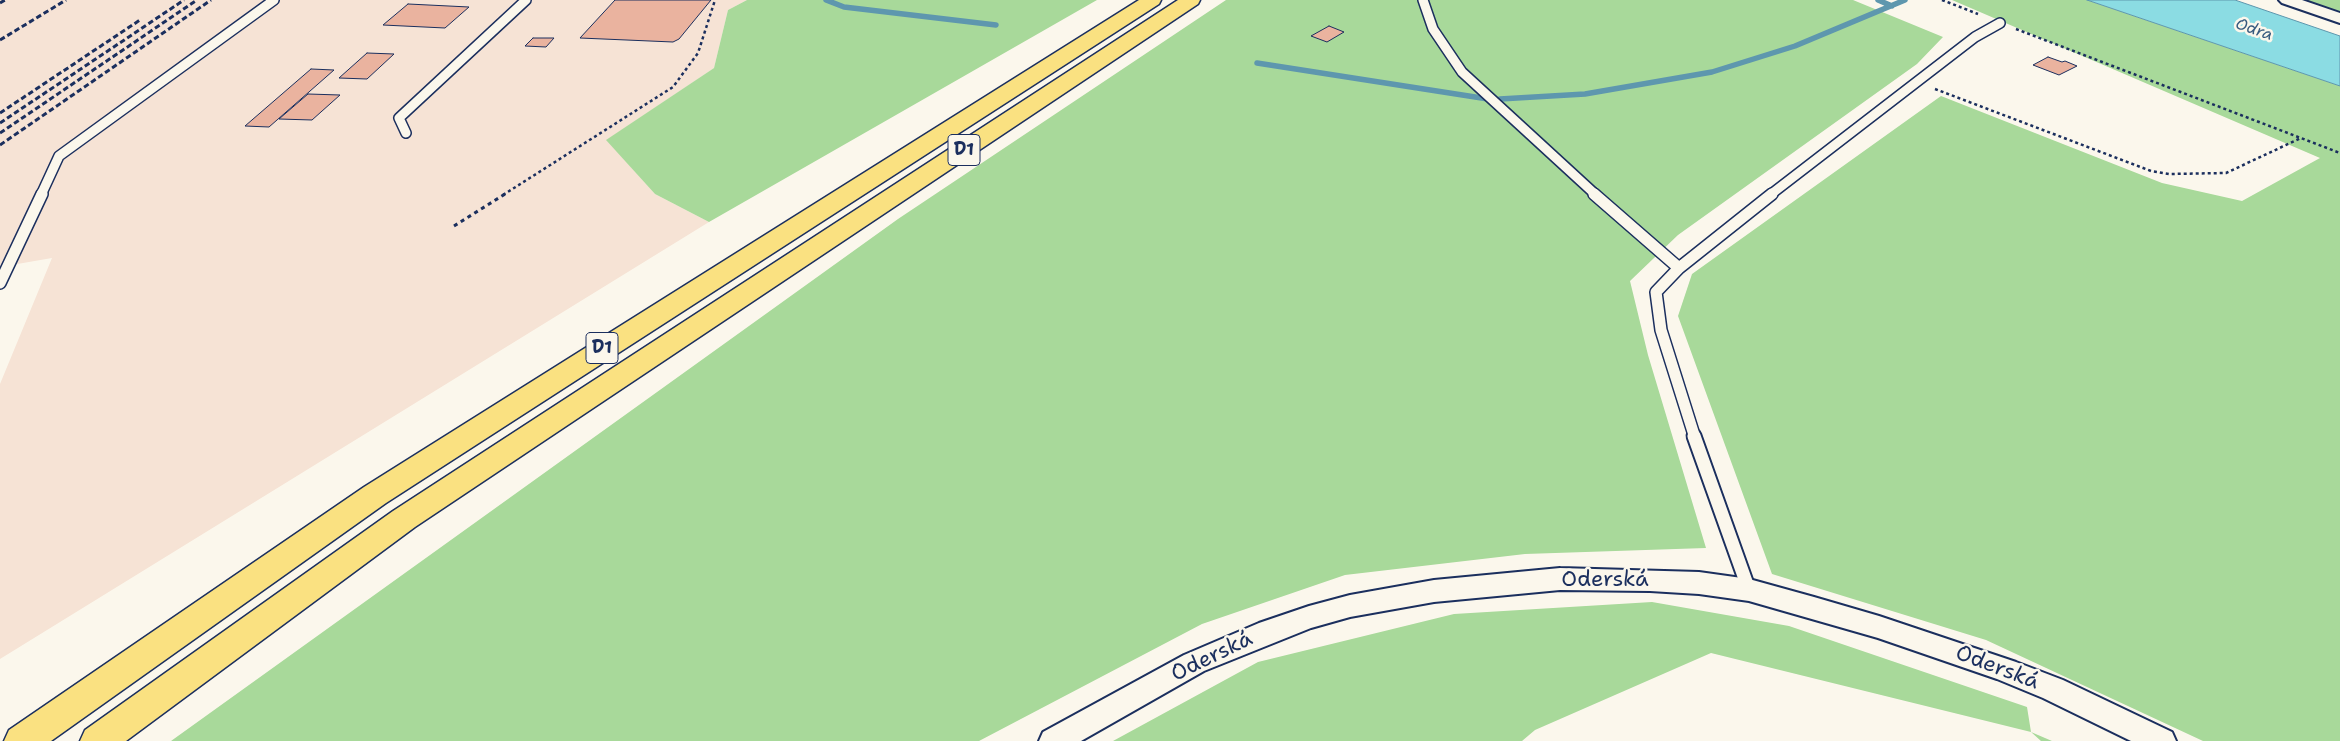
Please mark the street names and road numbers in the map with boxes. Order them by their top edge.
road number: D1 [948,134,980,166]
road number: D1 [586,332,618,363]
street label: Oderská [1561,567,1649,593]
street label: Oderská [1167,626,1257,688]
street label: Oderská [1952,640,2042,696]

